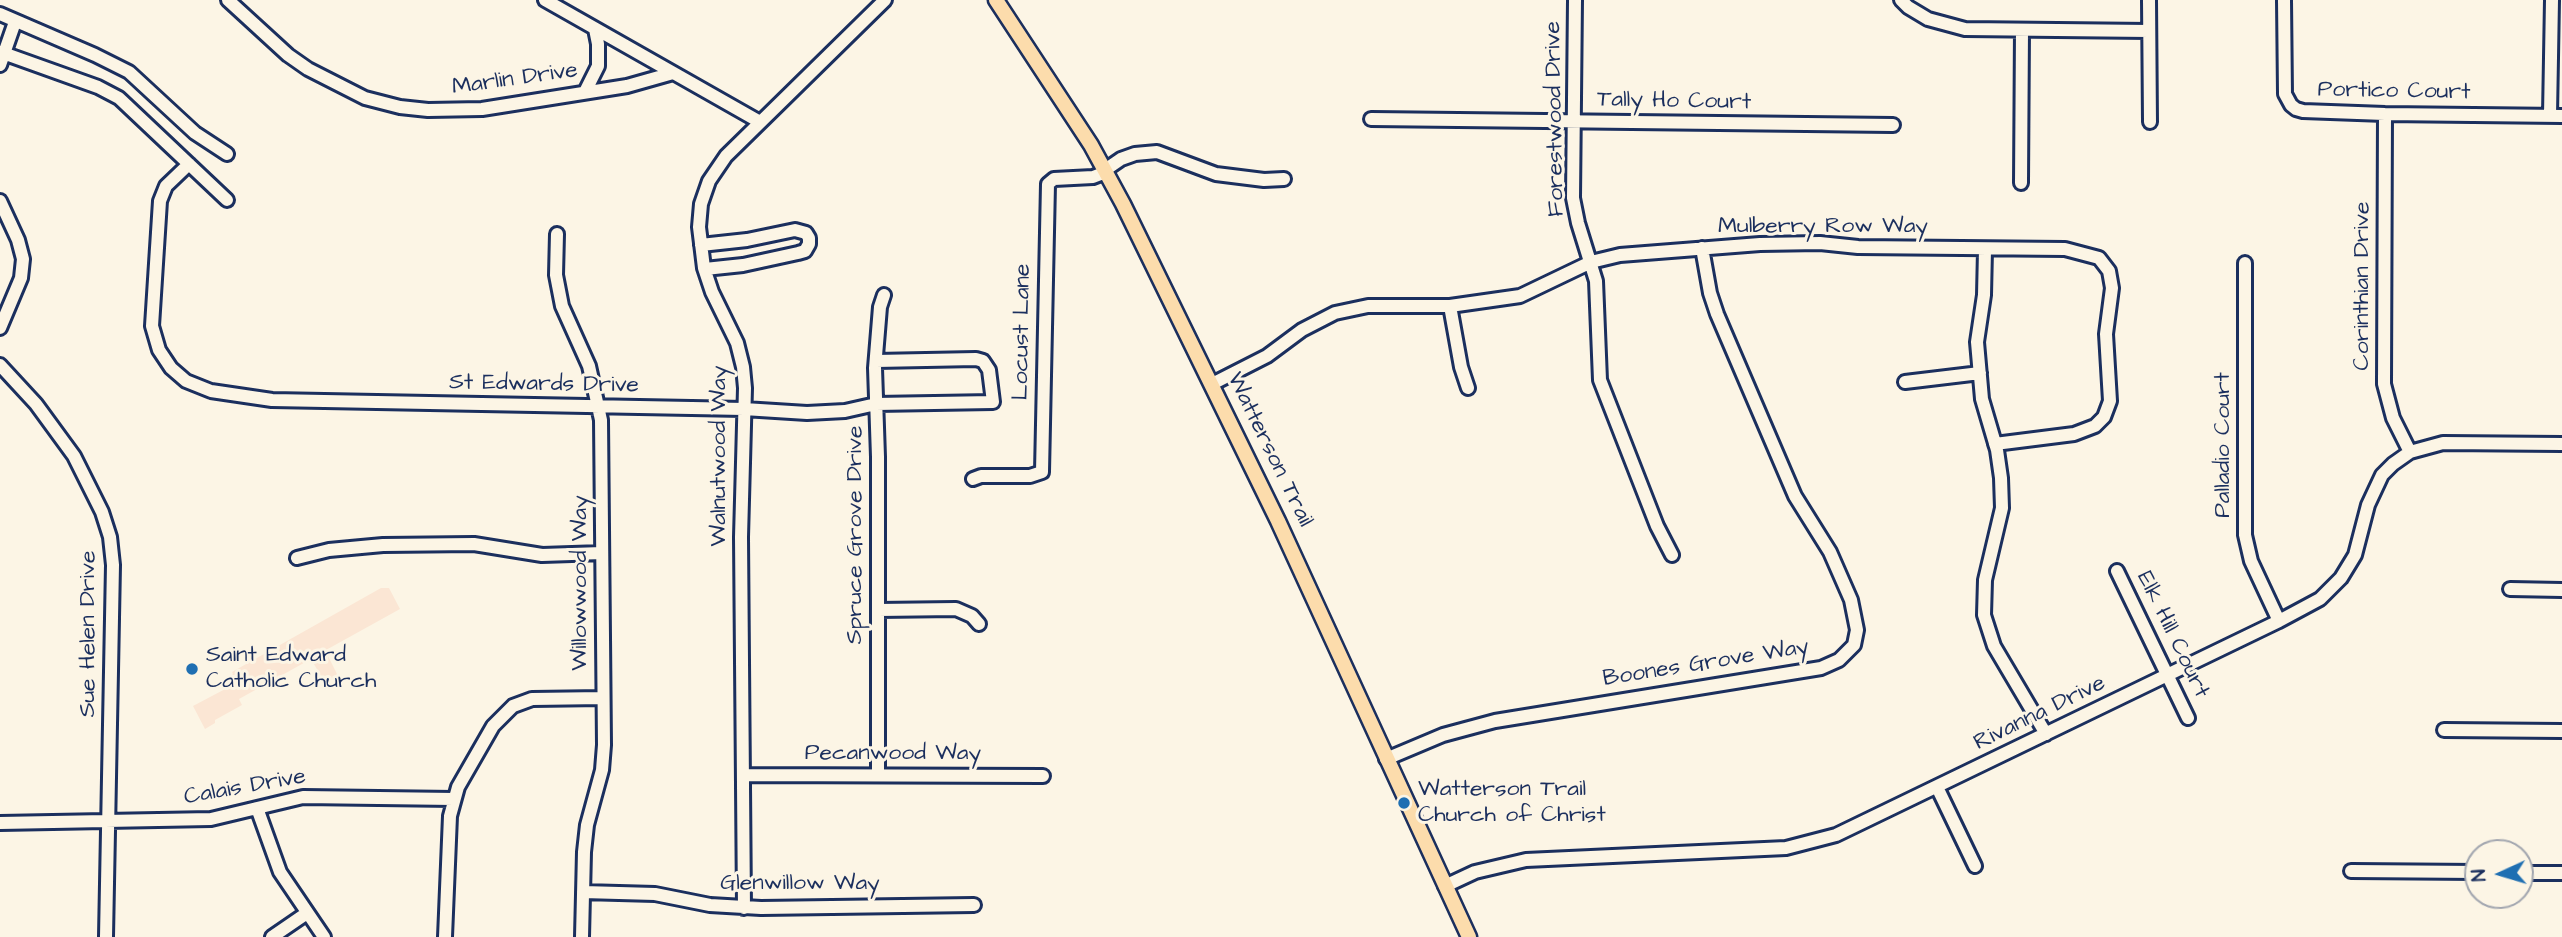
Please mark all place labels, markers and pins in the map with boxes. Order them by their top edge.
place label: Saint Edward Catholic Church [206,642,376,696]
marker: Saint Edward Catholic Church [184,661,200,677]
place label: Watterson Trail Church of Christ [1418,776,1606,830]
marker: Watterson Trail Church of Christ [1396,795,1412,811]

